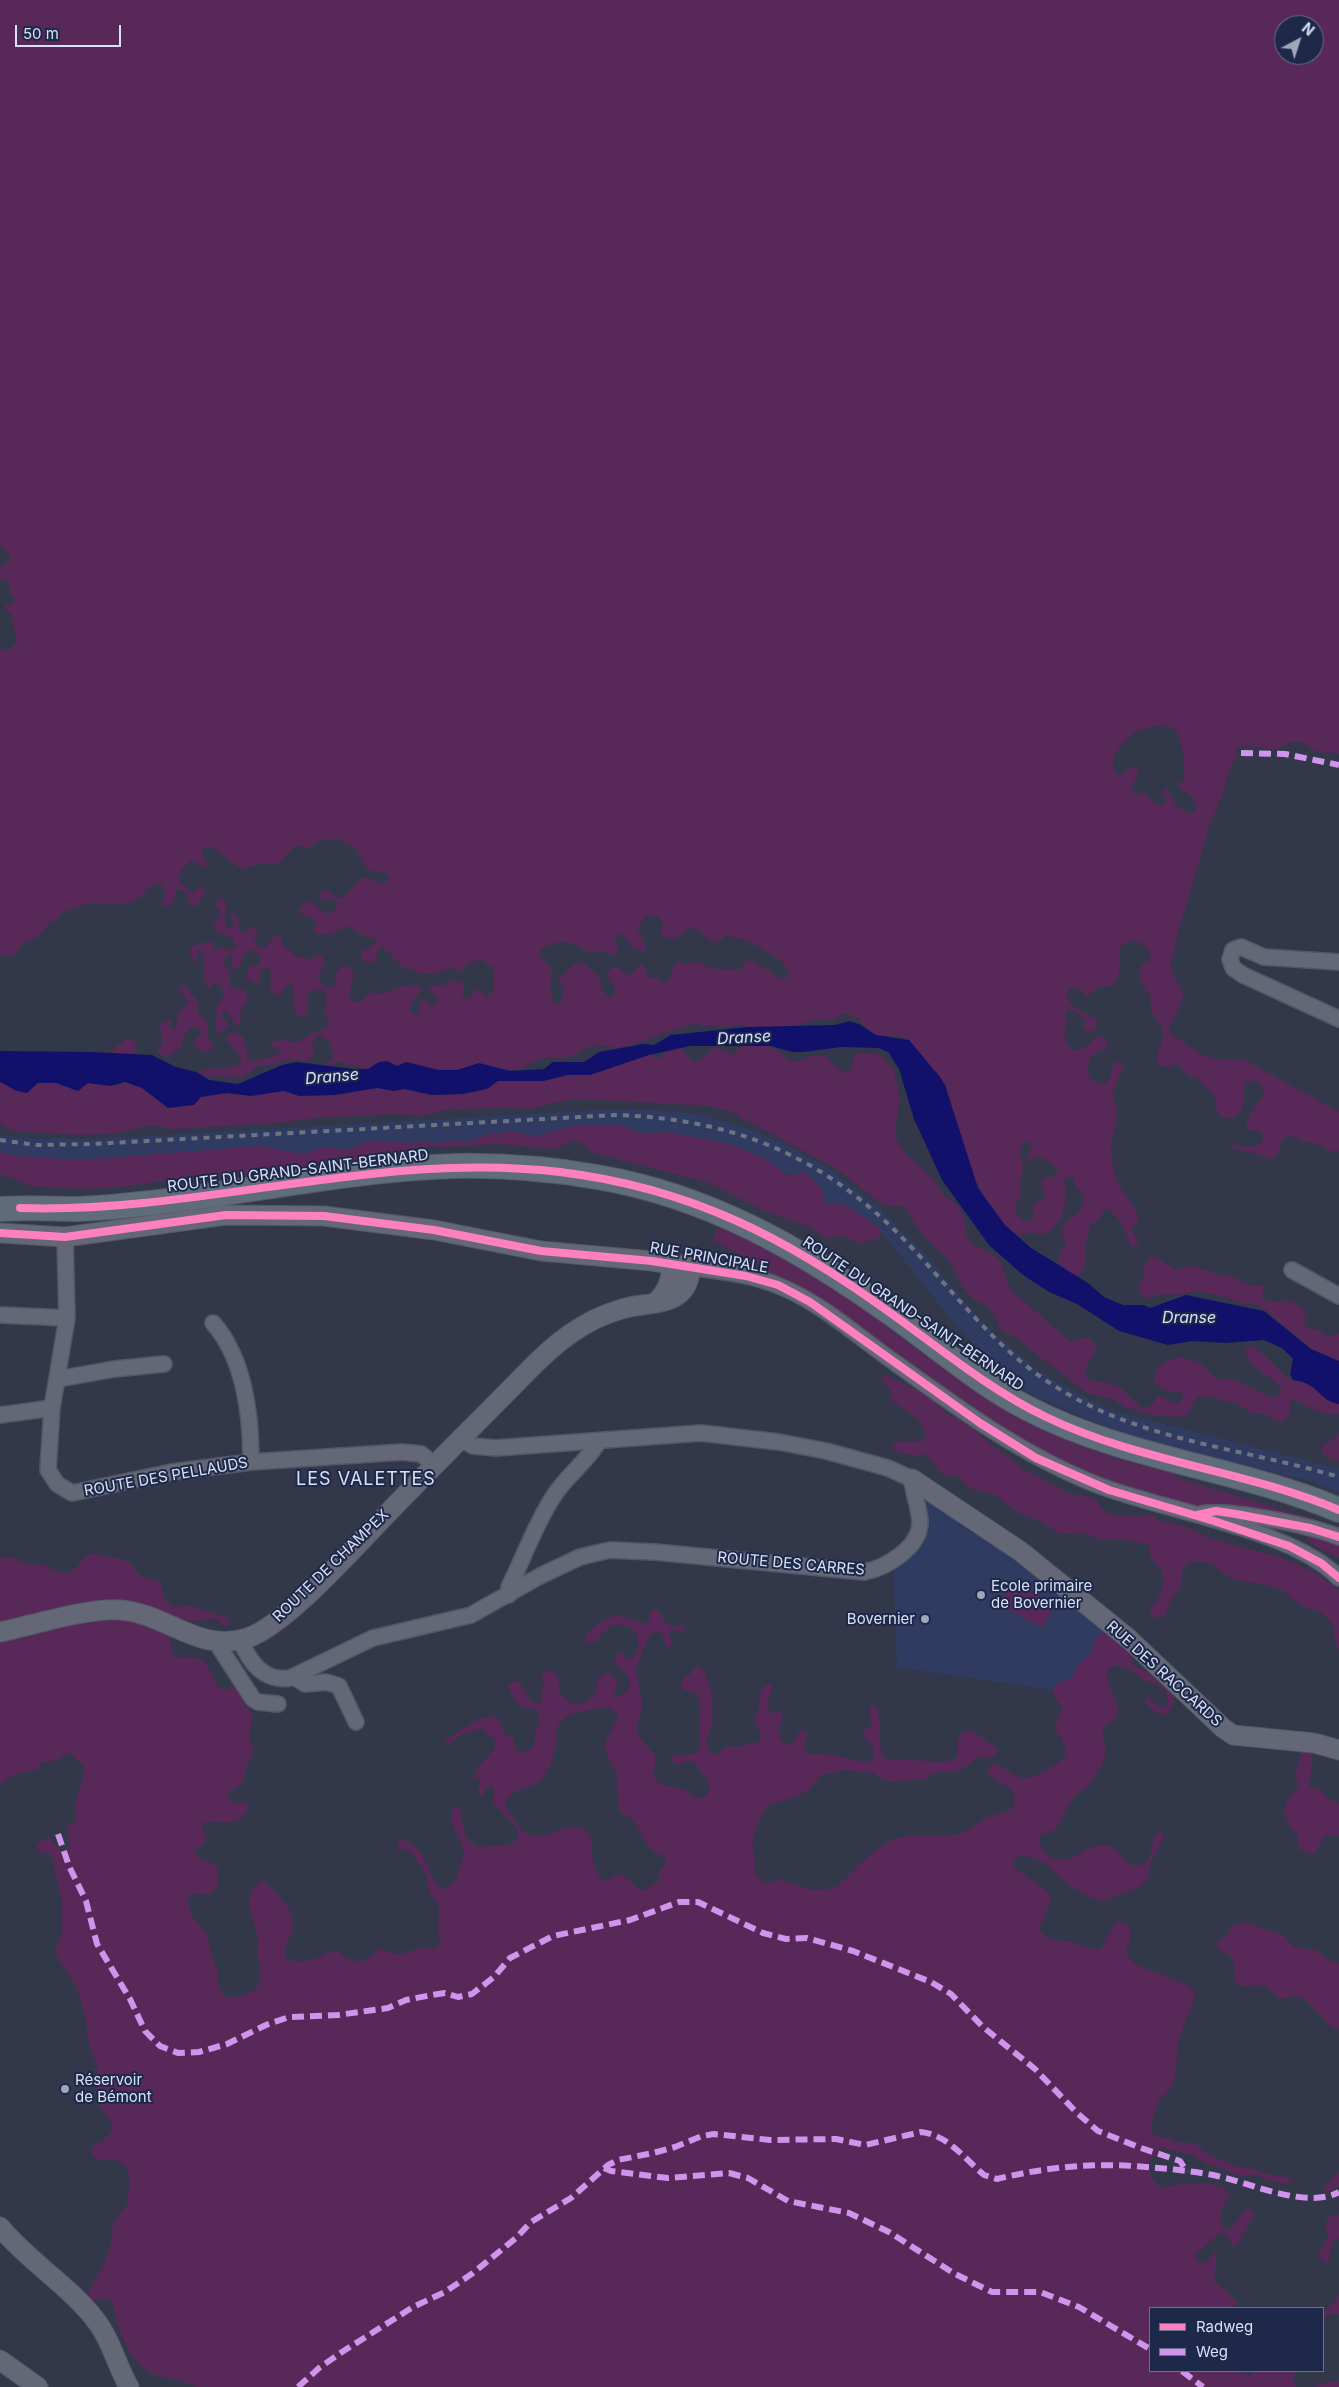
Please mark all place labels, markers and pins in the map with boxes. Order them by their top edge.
place label: Ecole primaire de Bovernier [991,1577,1092,1612]
marker: Ecole primaire de Bovernier [975,1589,987,1601]
place label: Bovernier [847,1610,915,1628]
marker: Bovernier [919,1613,931,1625]
place label: Réservoir de Bémont [75,2071,152,2106]
marker: Réservoir de Bémont [59,2083,71,2095]

